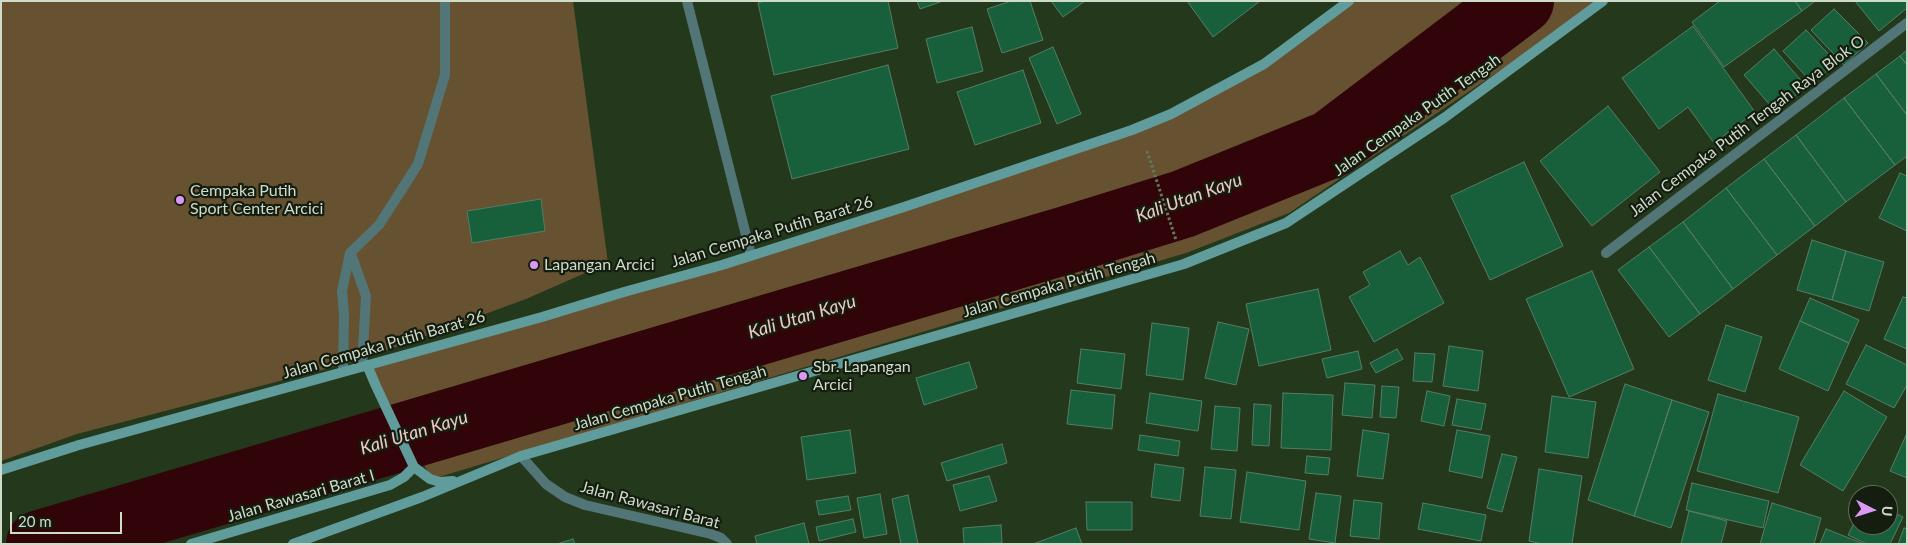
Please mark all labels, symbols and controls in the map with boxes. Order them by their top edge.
street label: Jalan Cempaka Putih Tengah Raya Blok O [1626,31,1868,221]
street label: Jalan Cempaka Putih Tengah [1330,50,1504,180]
water label: Kali Utan Kayu [1133,169,1245,227]
place label: Cempaka Putih Sport Center Arcici [190,181,323,219]
street label: Jalan Cempaka Putih Barat 26 [669,192,875,272]
marker: Cempaka Putih Sport Center Arcici [174,194,186,206]
street label: Jalan Cempaka Putih Tengah [960,248,1158,322]
place label: Lapangan Arcici [544,255,655,275]
marker: Lapangan Arcici [528,259,540,271]
water label: Kali Utan Kayu [745,290,859,344]
street label: Jalan Cempaka Putih Barat 26 [281,307,487,383]
place label: Sbr. Lapangan Arcici [813,357,911,395]
street label: Jalan Cempaka Putih Tengah [571,361,769,435]
marker: Sbr. Lapangan Arcici [797,370,809,382]
water label: Kali Utan Kayu [357,406,471,460]
street label: Jalan Rawasari Barat I [225,466,377,526]
street label: Jalan Rawasari Barat [578,477,722,533]
north arrow [1848,485,1898,535]
scale bar [12,502,125,534]
text: U [1879,505,1896,517]
text: 20 m [18,512,52,530]

